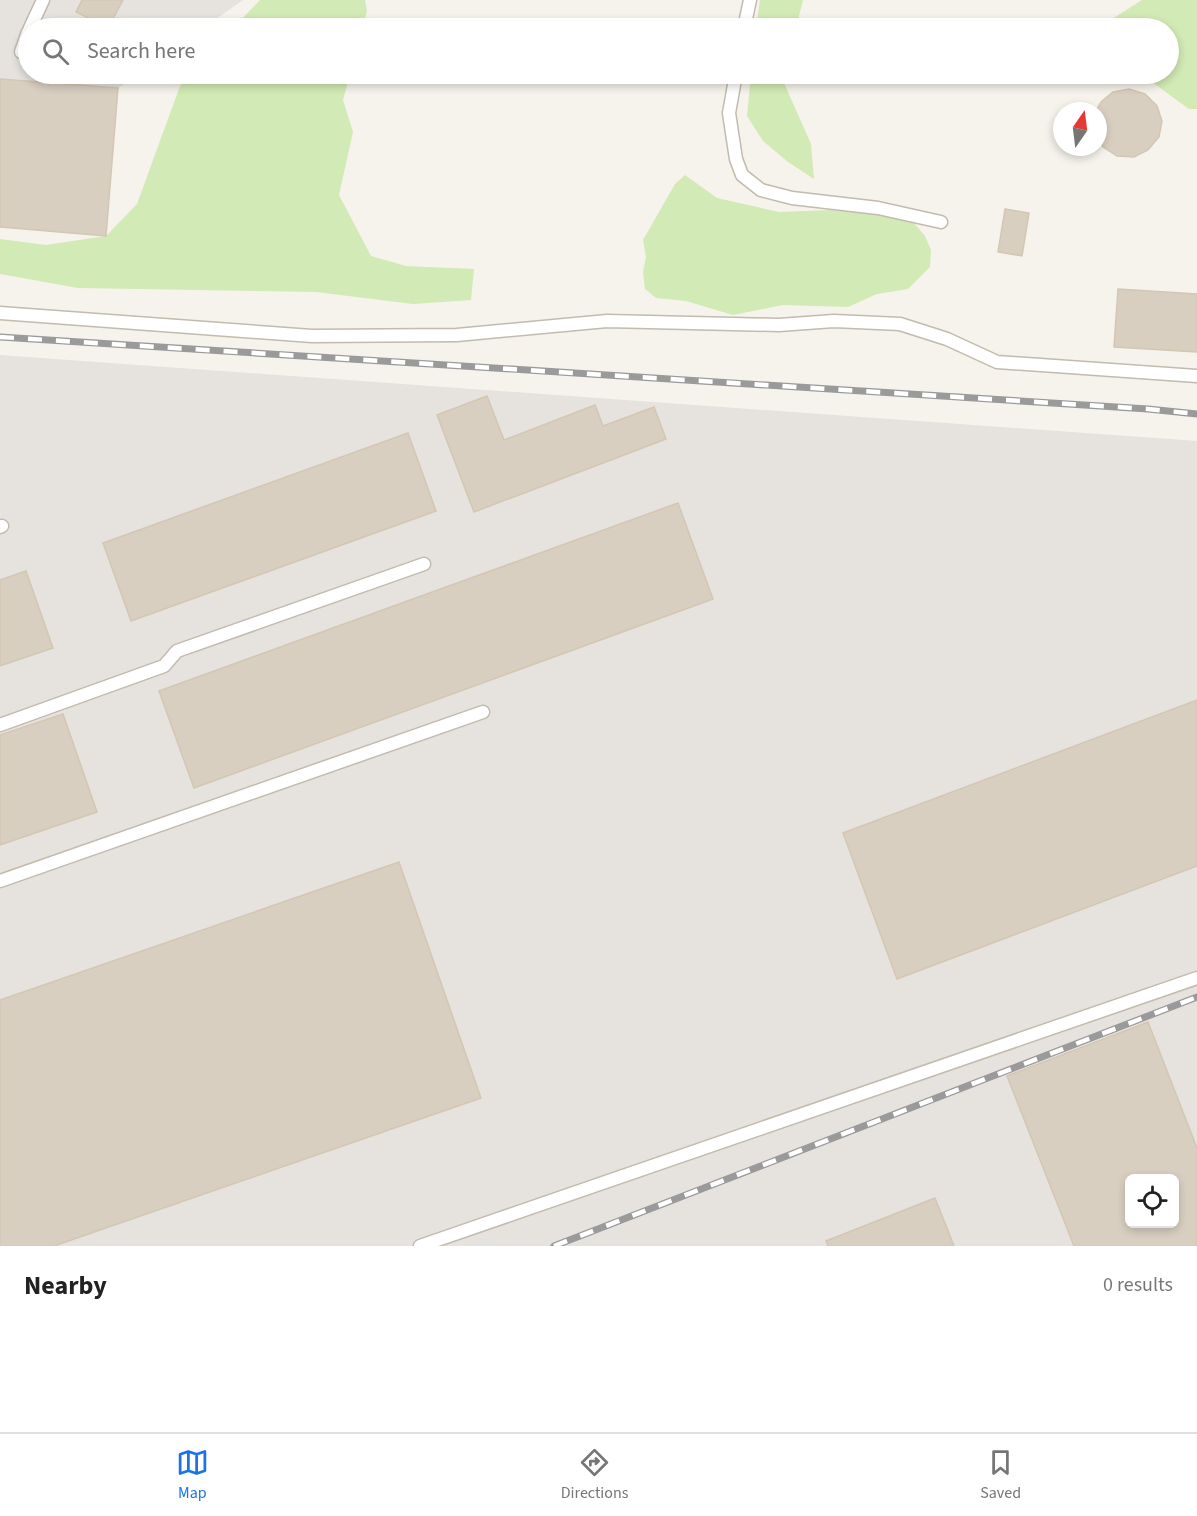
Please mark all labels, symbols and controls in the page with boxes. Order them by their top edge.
search box [18,18,1179,84]
icon: search [39,35,72,68]
text: Search here [87,35,195,67]
north arrow [1053,102,1107,156]
map controls [1125,1174,1179,1228]
button: locate [1125,1174,1179,1228]
text: Nearby [24,1267,107,1304]
text: 0 results [1103,1271,1173,1299]
tab: Map [176,1446,209,1504]
tab: Directions [561,1446,628,1504]
tab: Saved [980,1446,1021,1504]

